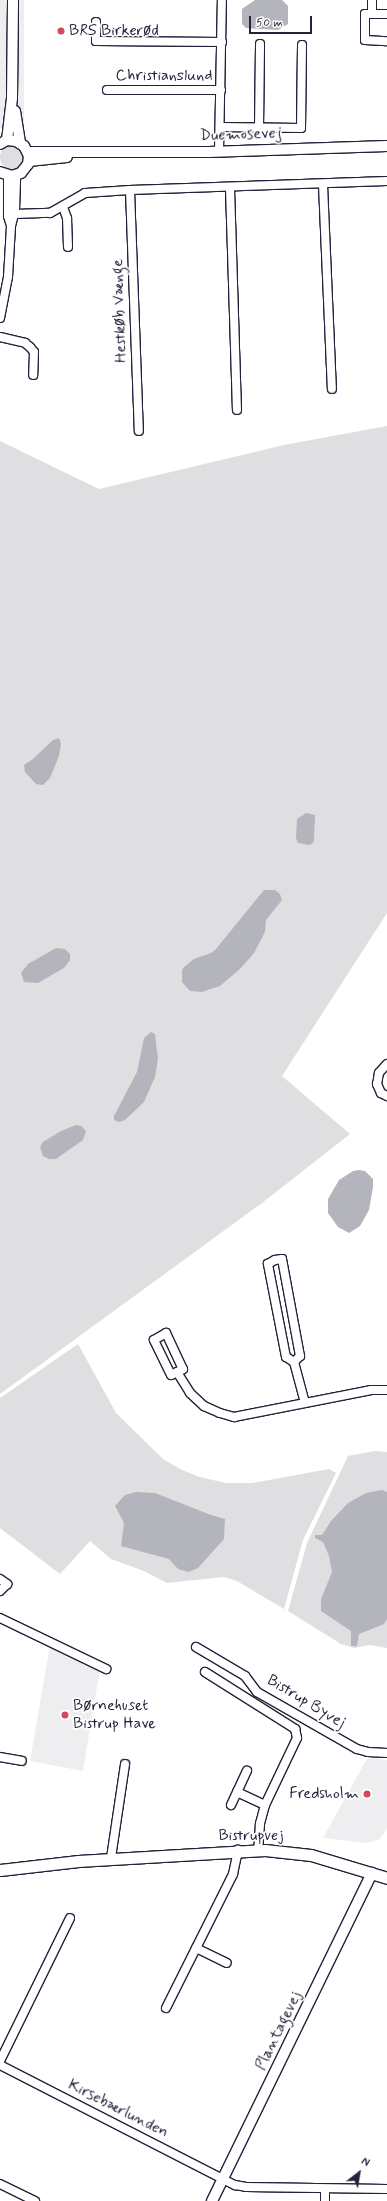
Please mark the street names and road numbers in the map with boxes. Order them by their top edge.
street label: Christianslund [116,66,212,86]
street label: Duemosevej [200,124,282,146]
street label: Hestkøb Vænge [109,259,131,363]
street label: Bistrup Byvej [263,1671,349,1733]
street label: Bistrupvej [218,1826,284,1846]
street label: Plantagevej [252,1988,306,2074]
street label: Kirsebærlunden [65,2075,171,2143]

